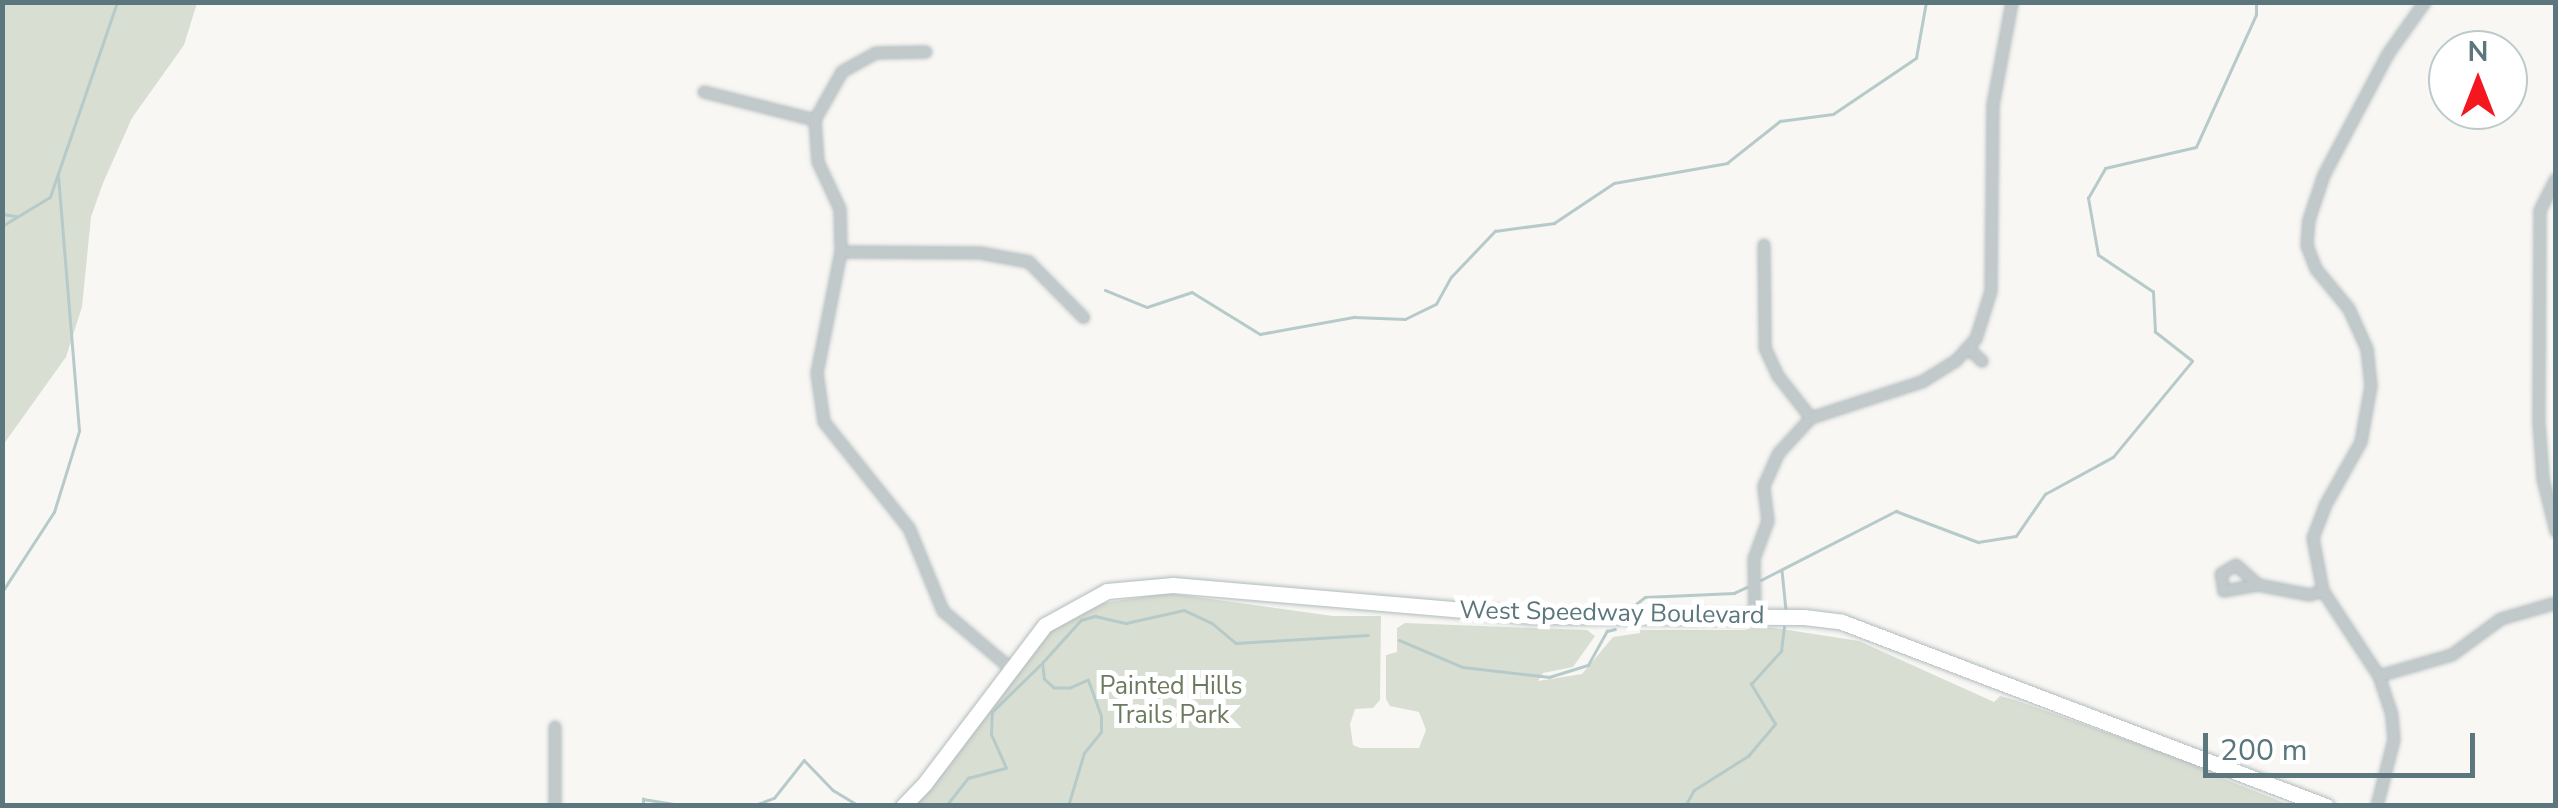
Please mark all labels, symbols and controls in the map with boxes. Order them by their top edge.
north arrow [2428,30,2528,130]
text: N [2468,33,2488,71]
street label: West Speedway Boulevard [1459,595,1765,631]
park label: Painted Hills Trails Park [1100,672,1242,731]
scale bar [2208,713,2480,775]
text: 200 m [2220,730,2307,771]

